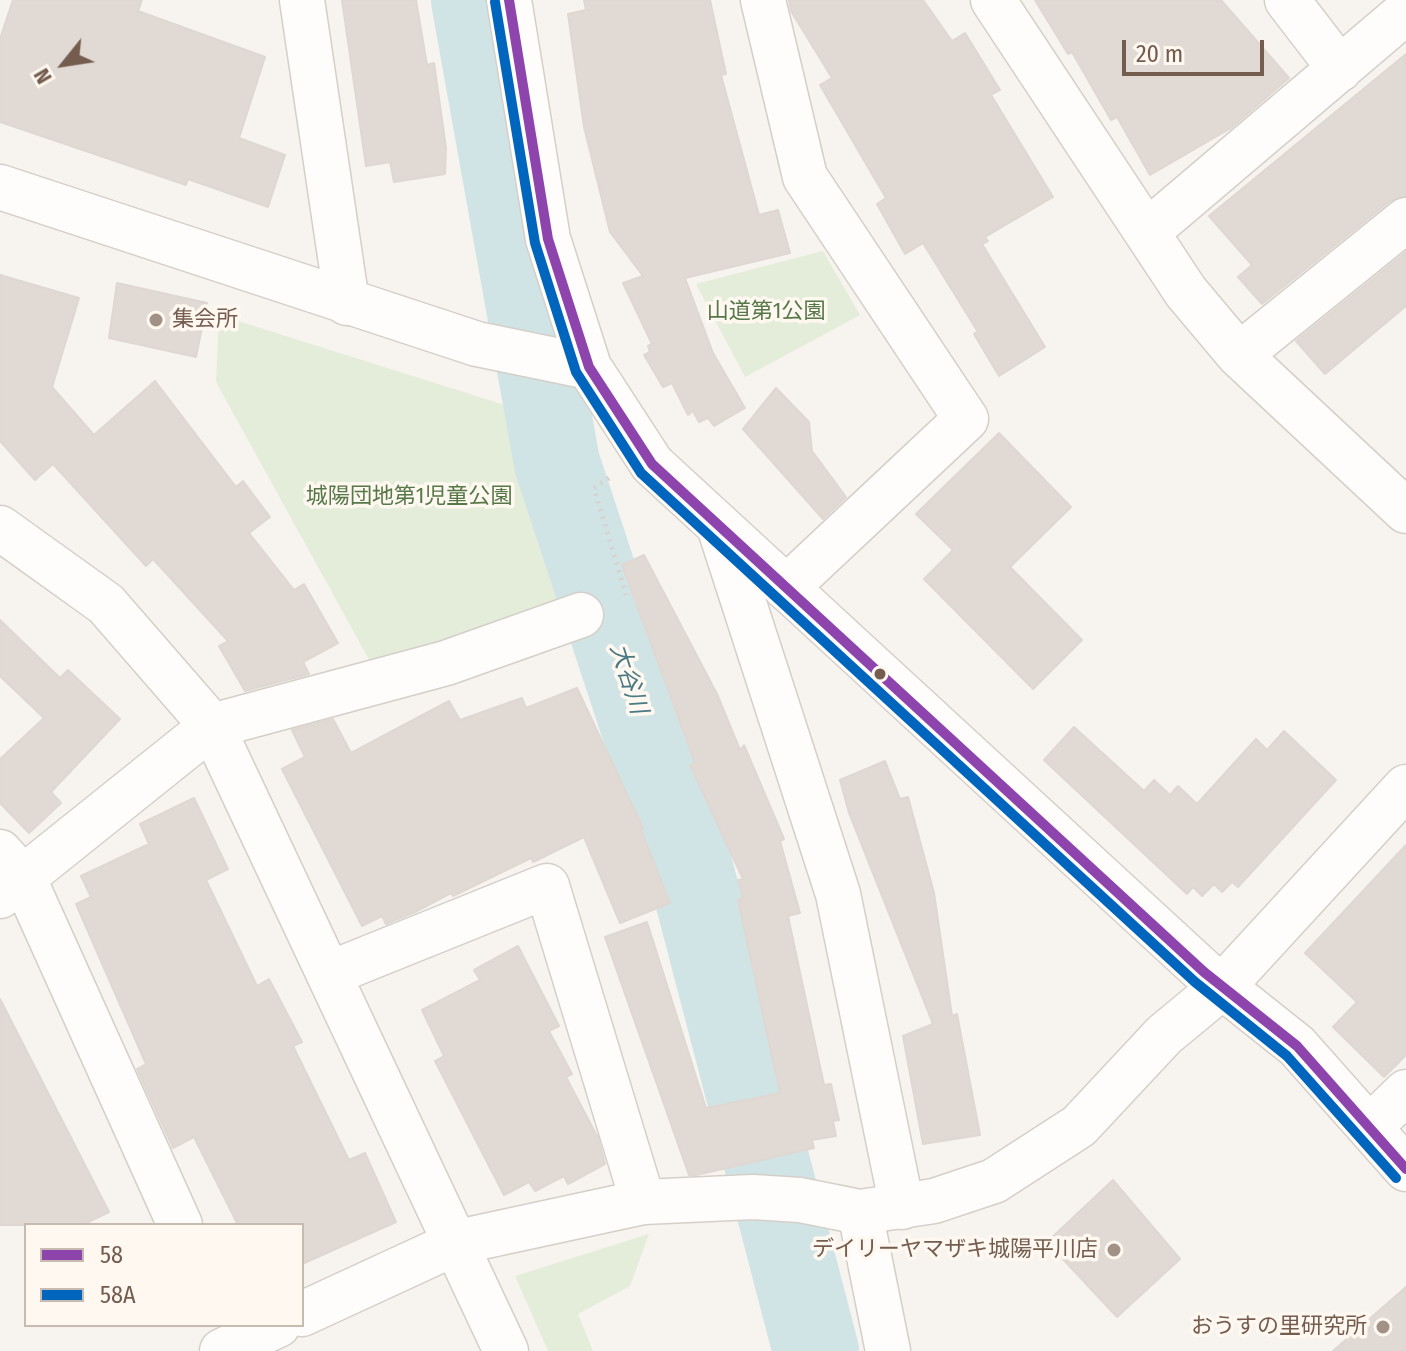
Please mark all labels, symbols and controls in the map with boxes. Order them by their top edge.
north arrow [24,24,104,104]
scale bar [1126,24,1268,74]
text: 20 m [1136,40,1183,68]
text: N [28,64,58,89]
park label: 山道第1公園 [707,299,825,325]
place label: 集会所 [172,307,238,333]
marker: 集会所 [147,311,165,329]
park label: 城陽団地第1児童公園 [306,484,512,510]
water label: 大谷川 [603,640,653,718]
unlabelled marker [872,666,888,682]
legend [24,1223,304,1327]
place label: デイリーヤマザキ城陽平川店 [812,1237,1098,1263]
text: 58 [100,1241,123,1269]
marker: デイリーヤマザキ城陽平川店 [1105,1241,1123,1259]
text: 58A [100,1281,136,1309]
place label: おうすの里研究所 [1191,1314,1367,1340]
marker: おうすの里研究所 [1374,1318,1392,1336]

